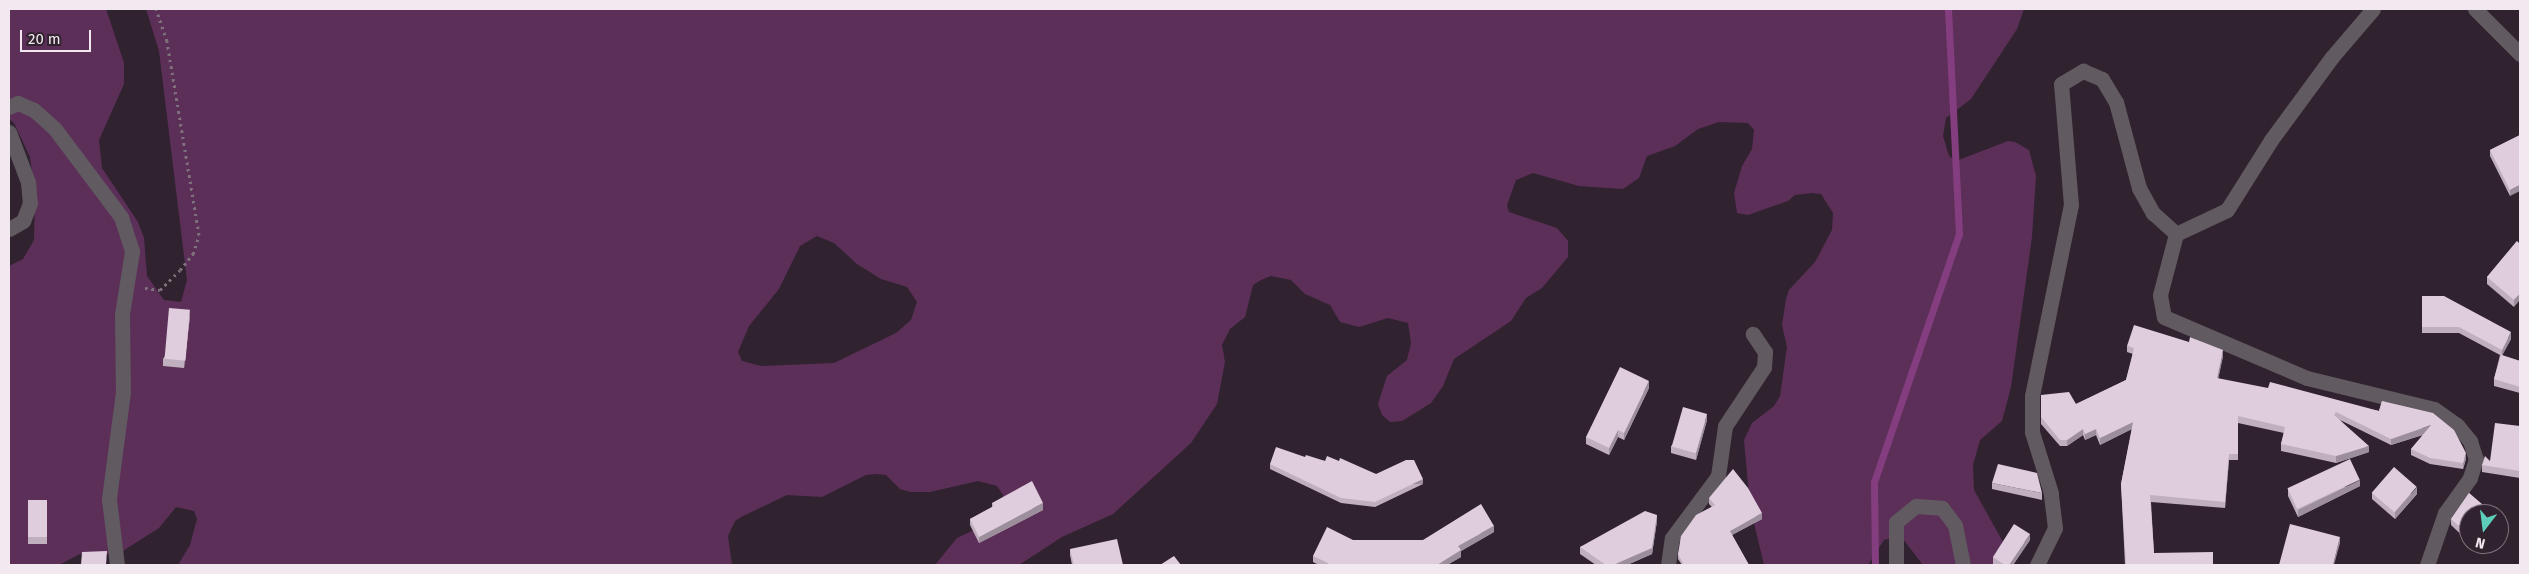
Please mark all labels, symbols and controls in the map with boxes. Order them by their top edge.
scale bar [22,20,94,52]
text: 20 m [28,30,61,48]
north arrow [2459,504,2509,554]
text: N [2474,534,2487,552]

